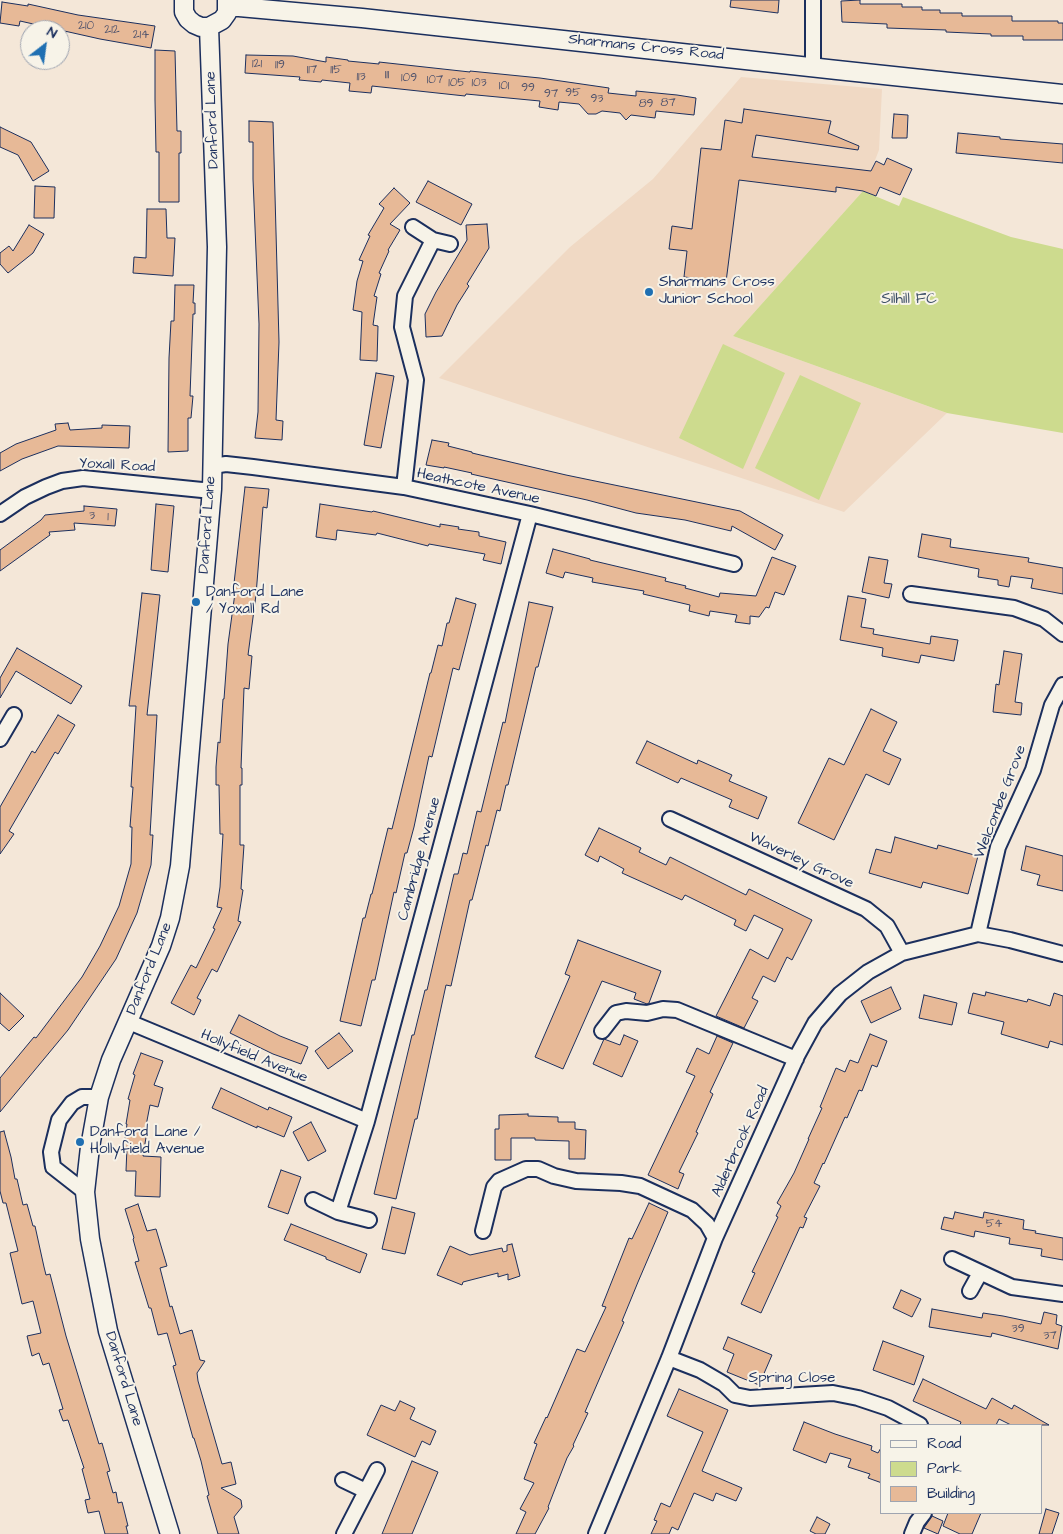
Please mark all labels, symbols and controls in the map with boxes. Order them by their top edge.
house number: 210 [78,19,94,33]
north arrow [20,20,70,70]
text: N [43,22,61,44]
house number: 212 [104,23,120,37]
house number: 214 [133,28,149,42]
street label: Sharmans Cross Road [567,31,725,65]
house number: 121 [252,57,262,71]
house number: 119 [275,58,285,72]
house number: 117 [307,63,317,77]
house number: 115 [330,63,342,77]
house number: 111 [385,68,389,82]
house number: 113 [356,70,366,84]
street label: Danford Lane [202,71,224,169]
house number: 109 [401,71,417,85]
house number: 107 [427,73,443,87]
house number: 105 [448,76,466,90]
house number: 103 [471,76,487,90]
house number: 101 [499,79,509,93]
house number: 99 [521,81,535,95]
house number: 95 [565,86,581,100]
house number: 97 [544,87,558,101]
house number: 93 [591,92,603,106]
house number: 87 [660,96,676,110]
house number: 89 [639,97,653,111]
place label: Sharmans Cross Junior School [659,274,775,309]
marker: Sharmans Cross Junior School [643,286,655,298]
park label: Silhill FC [881,291,937,309]
street label: Yoxall Road [78,455,156,477]
street label: Heathcote Avenue [415,465,541,509]
street label: Danford Lane [196,476,220,574]
house number: 3 [89,509,95,523]
house number: 1 [107,510,109,524]
place label: Danford Lane / Yoxall Rd [206,584,304,619]
marker: Danford Lane / Yoxall Rd [190,596,202,608]
street label: Welcombe Grove [971,743,1031,861]
street label: Cambridge Avenue [395,795,445,923]
street label: Waverley Grove [746,829,856,893]
street label: Danford Lane [123,920,177,1018]
street label: Hollyfield Avenue [198,1026,310,1088]
street label: Alderbrook Road [709,1084,773,1200]
place label: Danford Lane / Hollyfield Avenue [90,1124,205,1159]
marker: Danford Lane / Hollyfield Avenue [74,1136,86,1148]
house number: 54 [986,1217,1002,1231]
house number: 39 [1012,1322,1024,1336]
house number: 37 [1043,1329,1057,1343]
street label: Danford Lane [100,1330,146,1428]
street label: Spring Close [749,1370,835,1388]
legend [880,1424,1043,1514]
text: Road [927,1433,961,1454]
text: Park [927,1458,962,1479]
text: Building [927,1483,975,1504]

